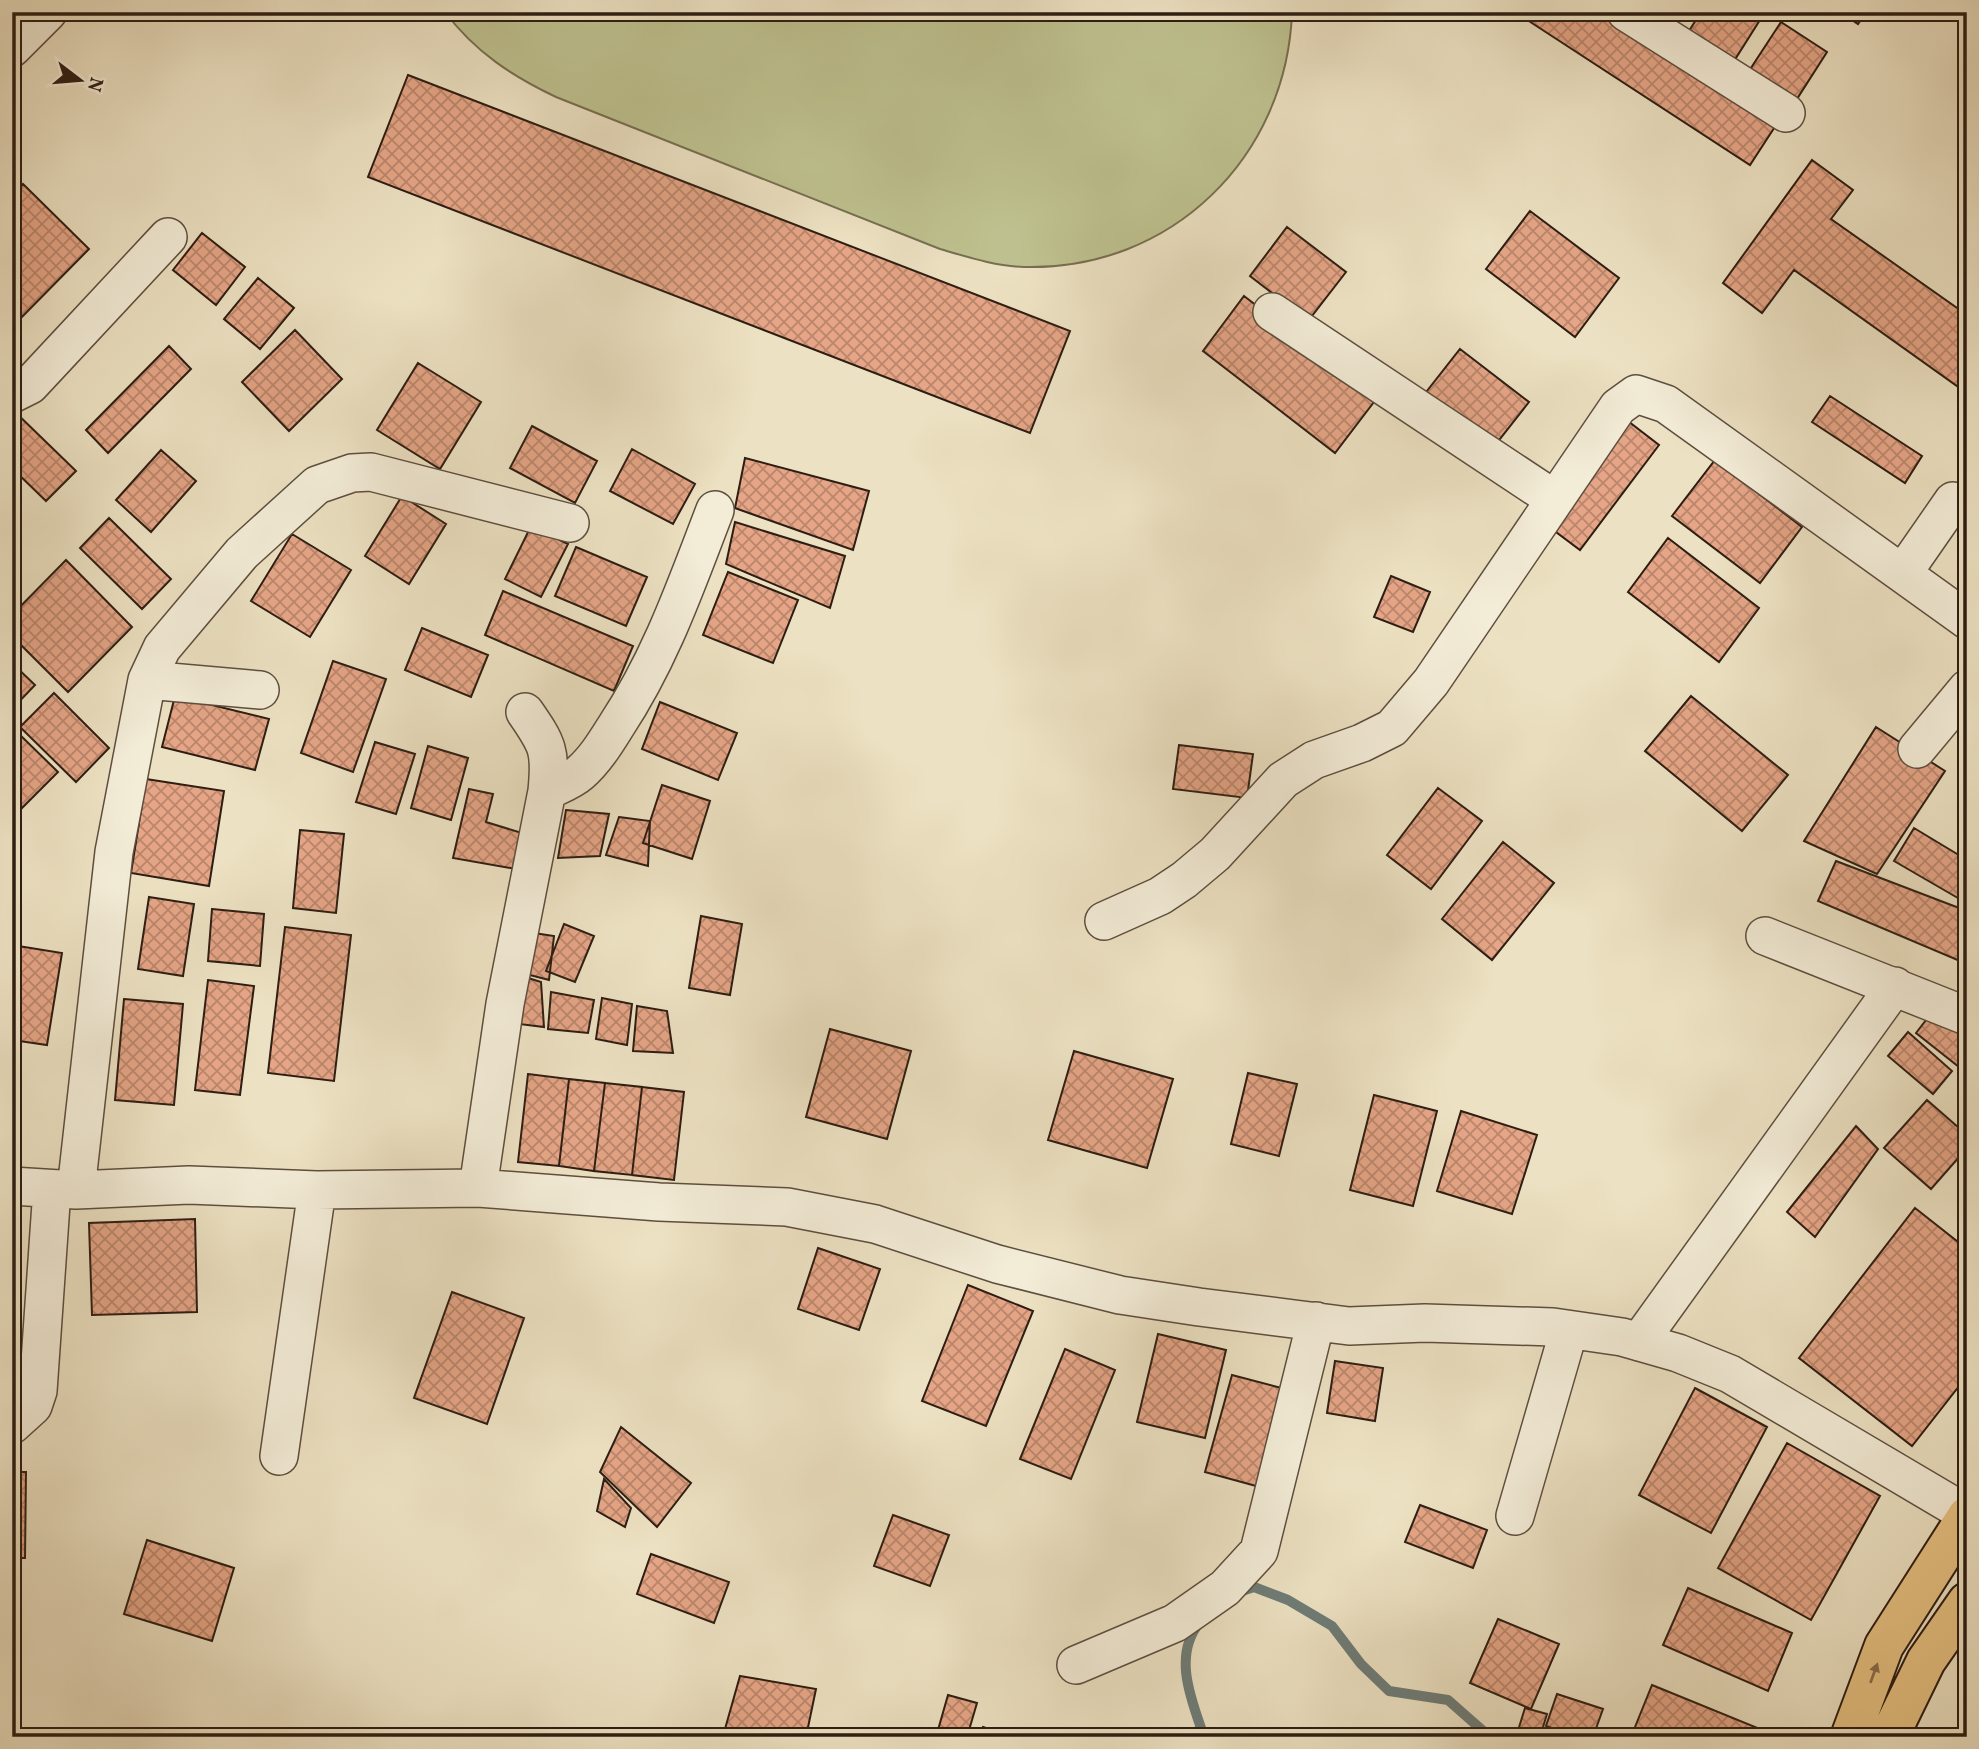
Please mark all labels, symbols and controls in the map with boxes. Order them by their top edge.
north arrow [46,46,116,116]
text: N [80,74,109,95]
one-way arrow [1869,1662,1880,1683]

